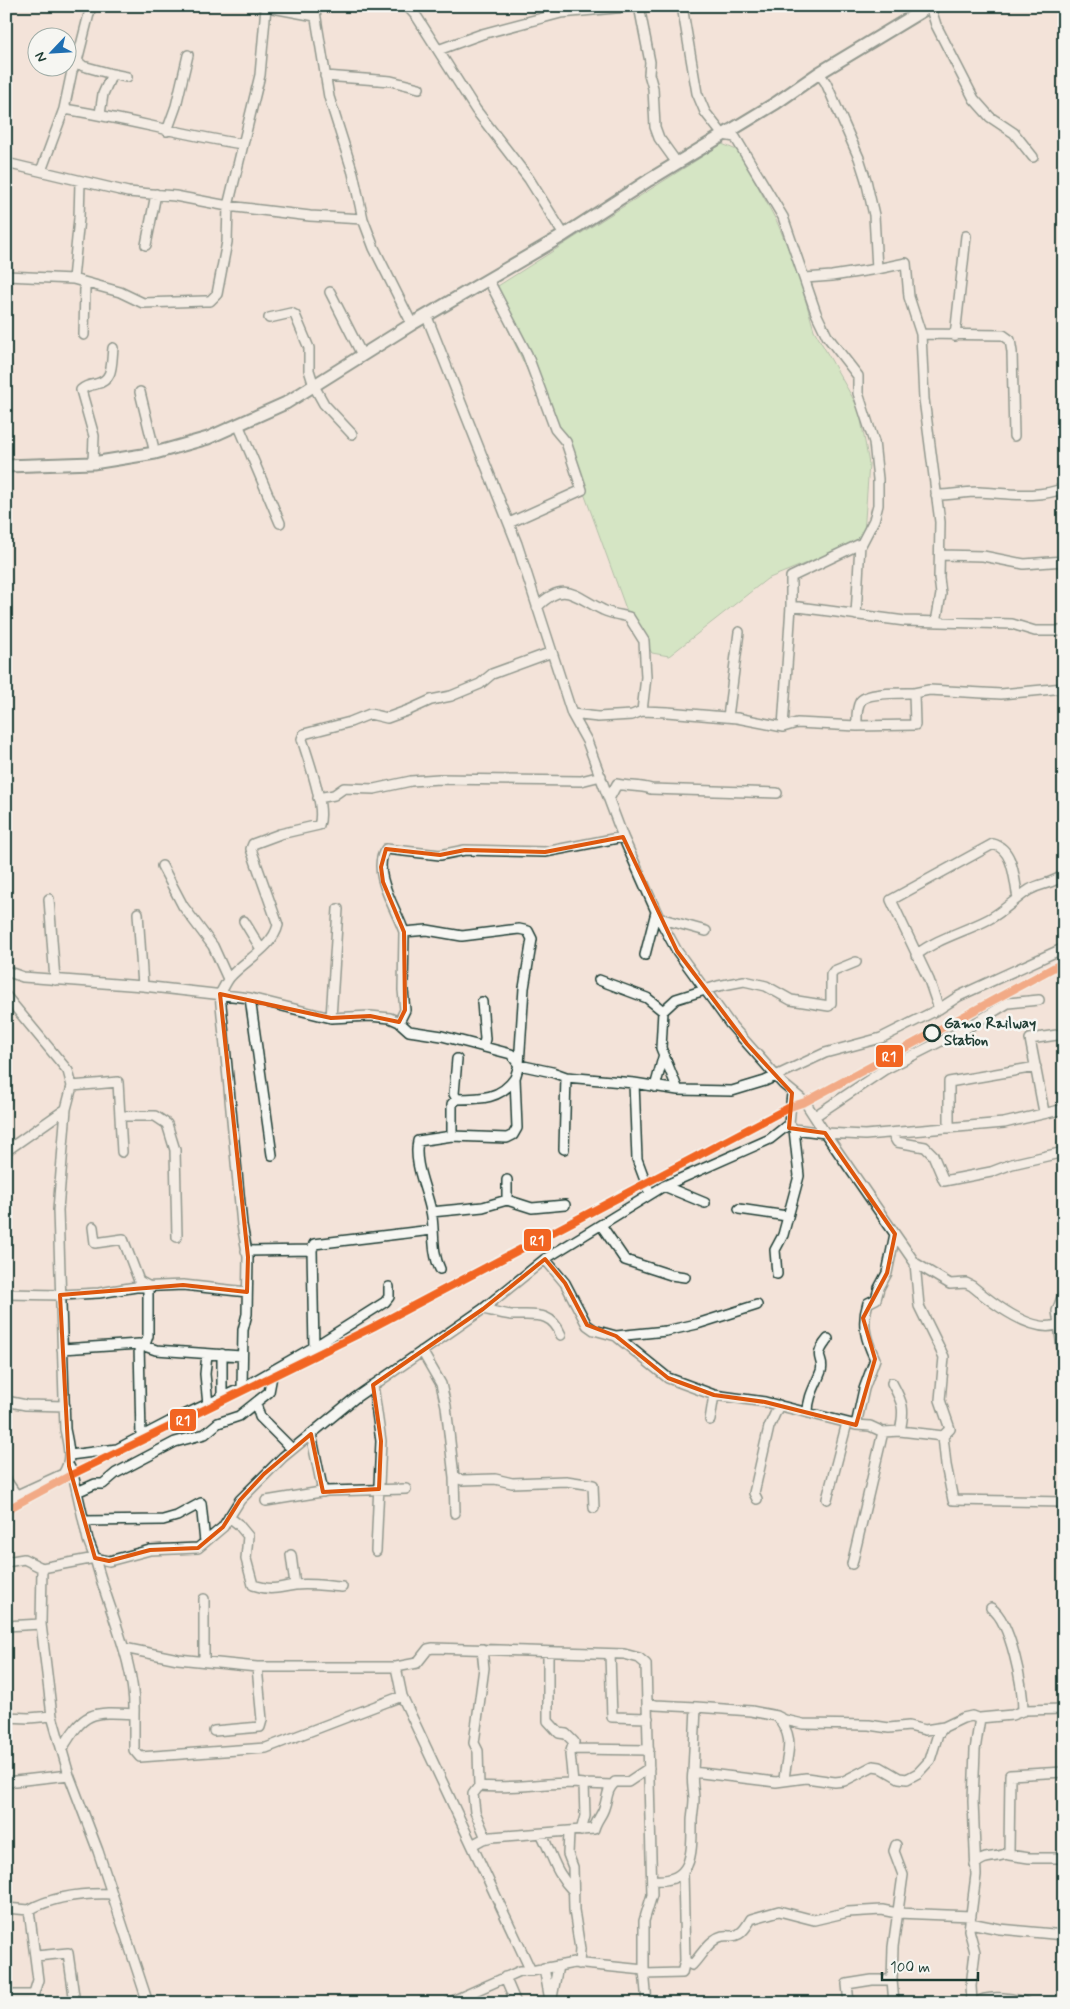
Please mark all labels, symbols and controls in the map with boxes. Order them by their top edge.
north arrow [28,28,78,78]
text: N [31,49,51,65]
place label: Gamo Railway Station [944,1014,1036,1051]
marker: Gamo Railway Station [923,1024,941,1042]
line badge: R1 [875,1044,904,1068]
text: R1 [882,1048,896,1066]
line badge: R1 [523,1228,552,1252]
text: R1 [530,1232,544,1250]
line badge: R1 [169,1408,197,1432]
text: R1 [176,1412,190,1430]
scale bar [882,1949,979,1981]
text: 100 m [890,1958,930,1978]

